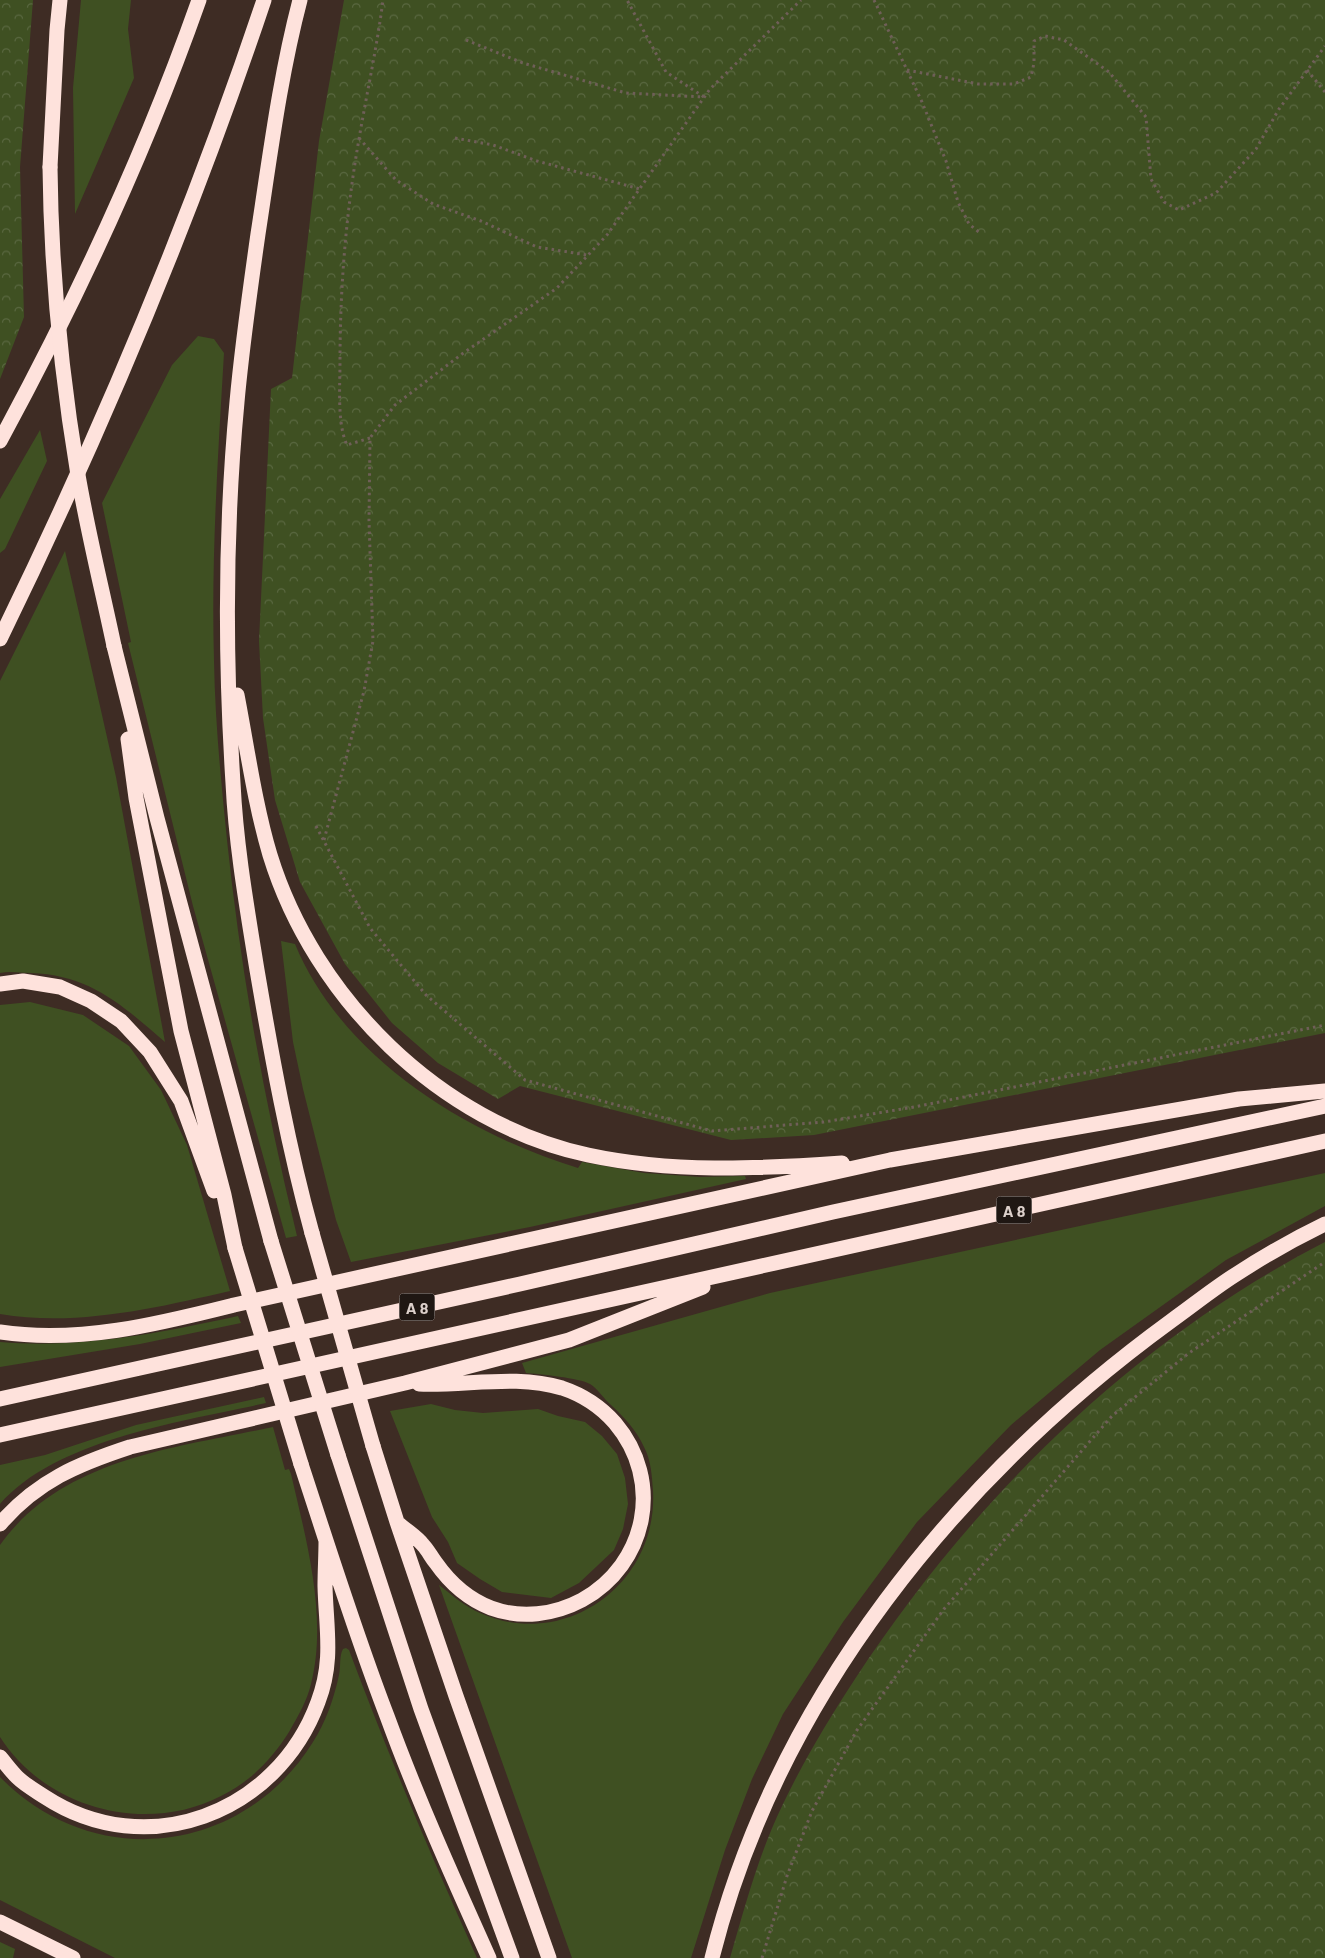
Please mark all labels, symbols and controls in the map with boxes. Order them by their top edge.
road number: A 8 [996,1196,1032,1224]
road number: A 8 [400,1294,434,1320]

